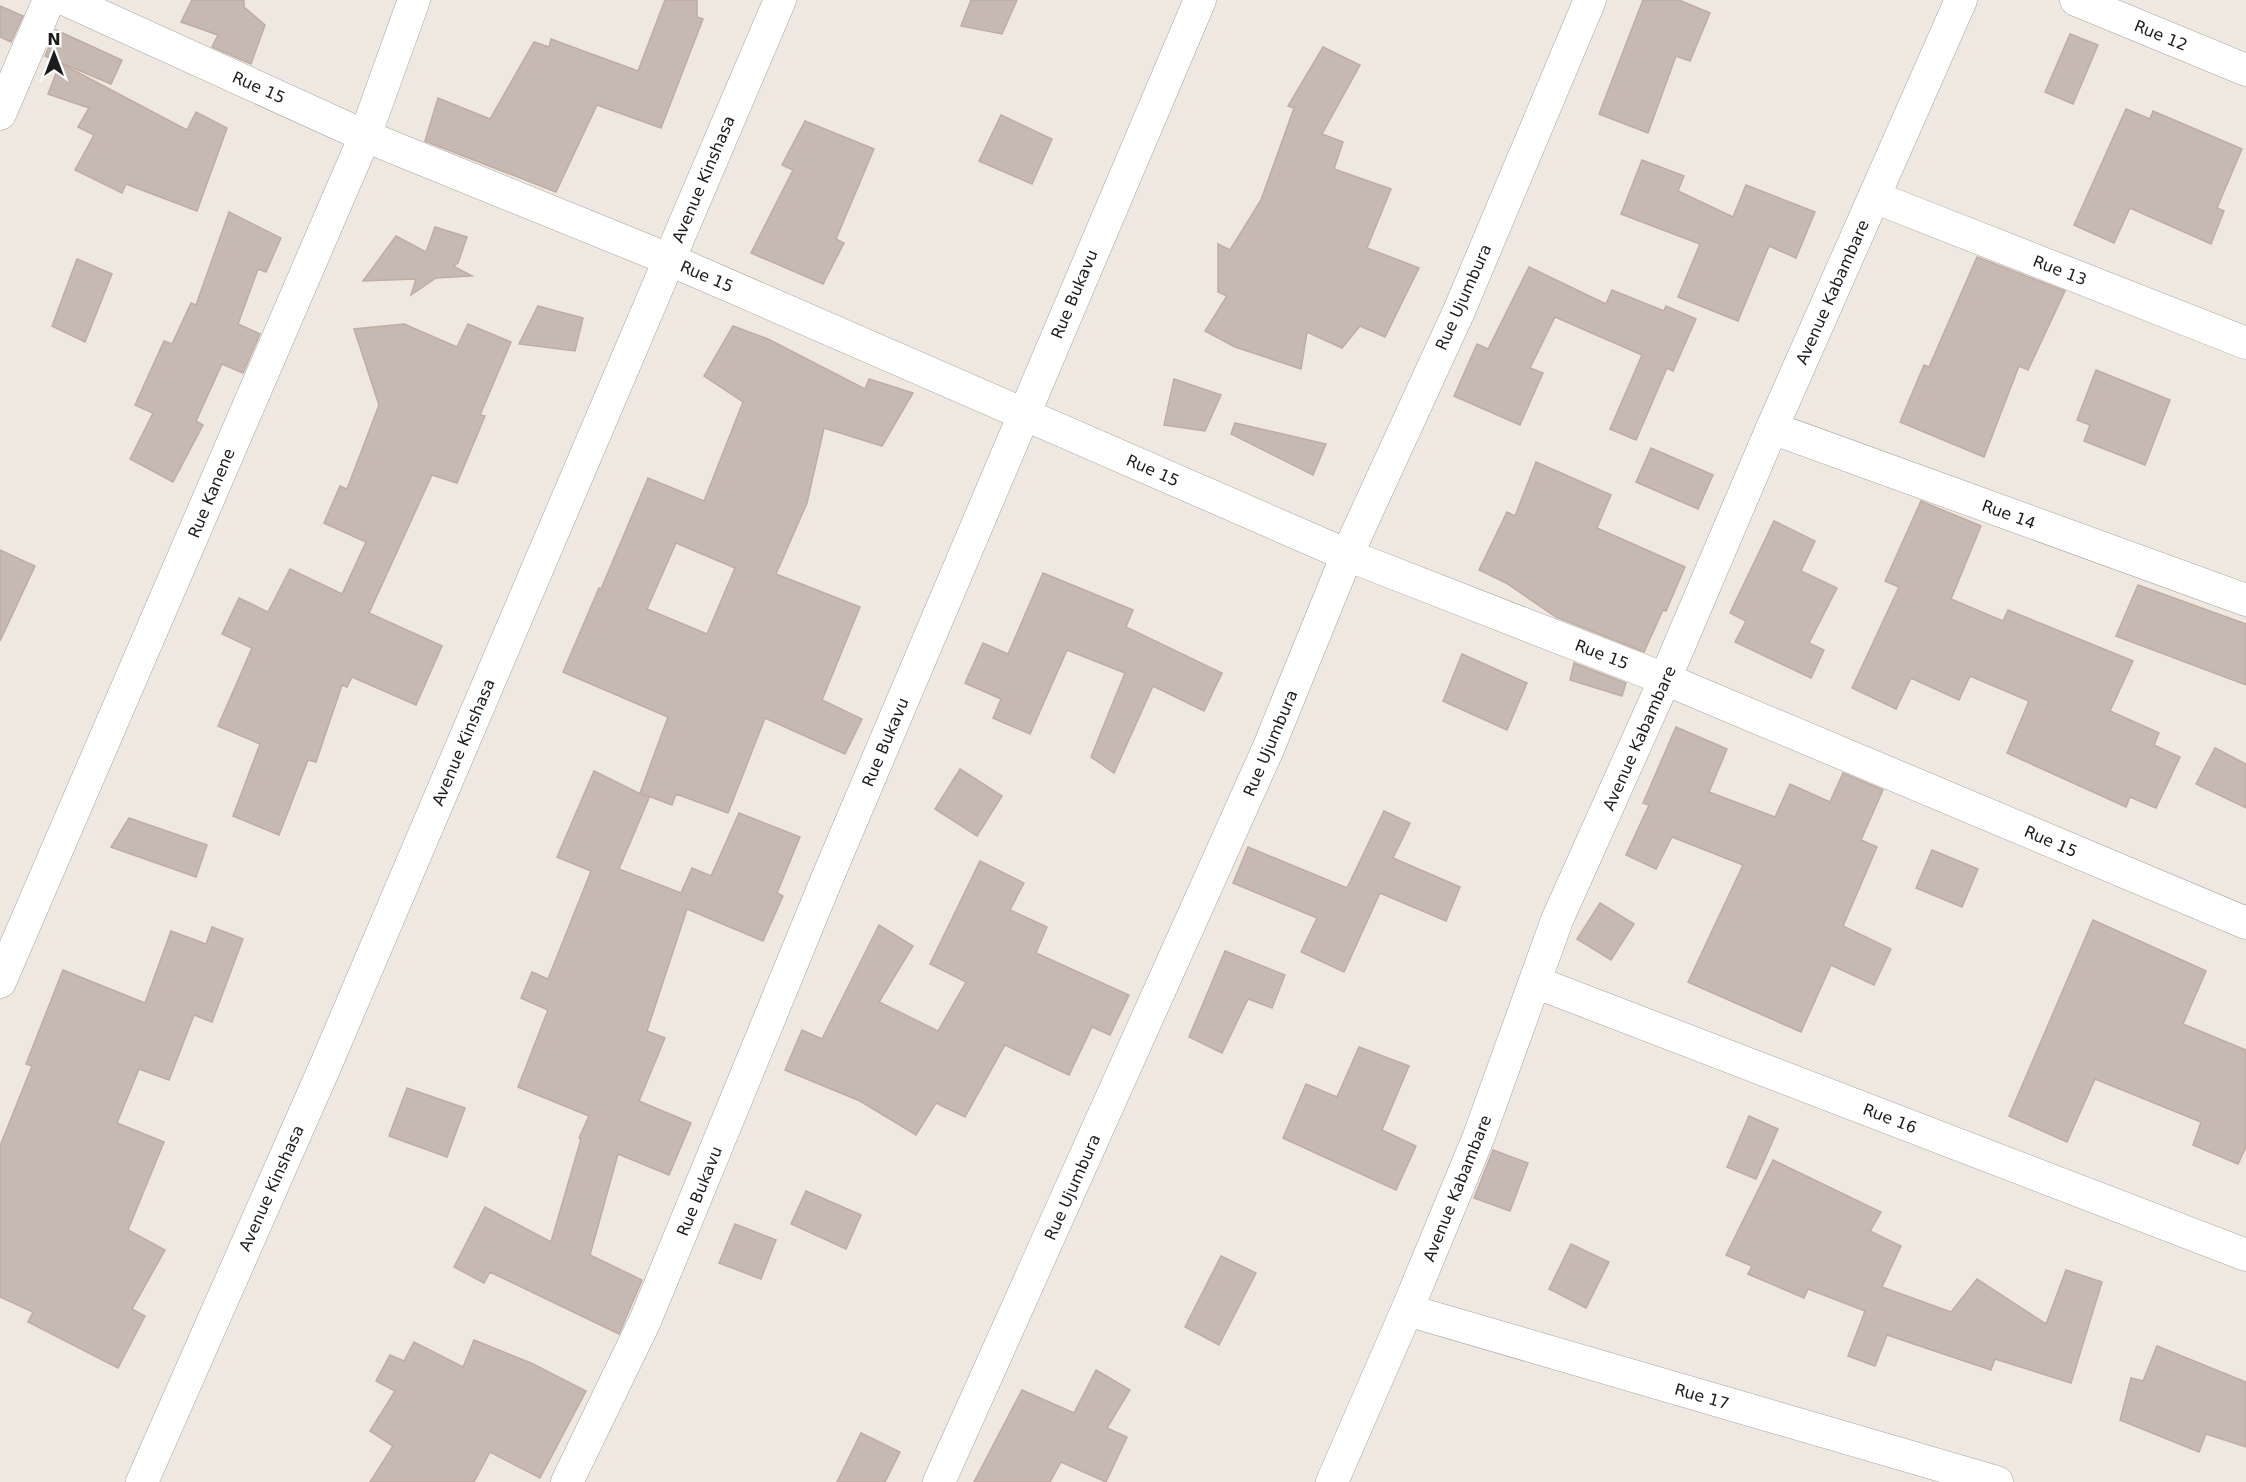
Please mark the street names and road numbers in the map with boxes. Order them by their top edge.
street label: Rue 12 [2131,16,2190,55]
street label: Rue 15 [229,67,288,107]
street label: Avenue Kinshasa [668,113,739,246]
street label: Avenue Kabambare [1792,217,1873,367]
street label: Rue Ujumbura [1432,241,1495,353]
street label: Rue Bukavu [1047,247,1102,342]
street label: Rue 13 [2030,252,2089,289]
street label: Rue 15 [677,257,736,296]
street label: Rue Kanene [184,446,239,541]
street label: Rue 15 [1123,450,1182,490]
street label: Rue 14 [1979,496,2038,533]
street label: Rue 15 [1572,636,1631,673]
street label: Avenue Kabambare [1599,663,1680,813]
street label: Avenue Kinshasa [428,676,499,809]
street label: Rue Ujumbura [1239,687,1301,799]
street label: Rue Bukavu [858,695,913,790]
street label: Rue 15 [2021,822,2080,861]
street label: Rue 16 [1860,1100,1919,1137]
street label: Avenue Kabambare [1419,1112,1496,1264]
street label: Avenue Kinshasa [235,1122,308,1254]
street label: Rue Ujumbura [1041,1131,1104,1243]
street label: Rue Bukavu [673,1144,726,1239]
street label: Rue 17 [1672,1380,1731,1413]

